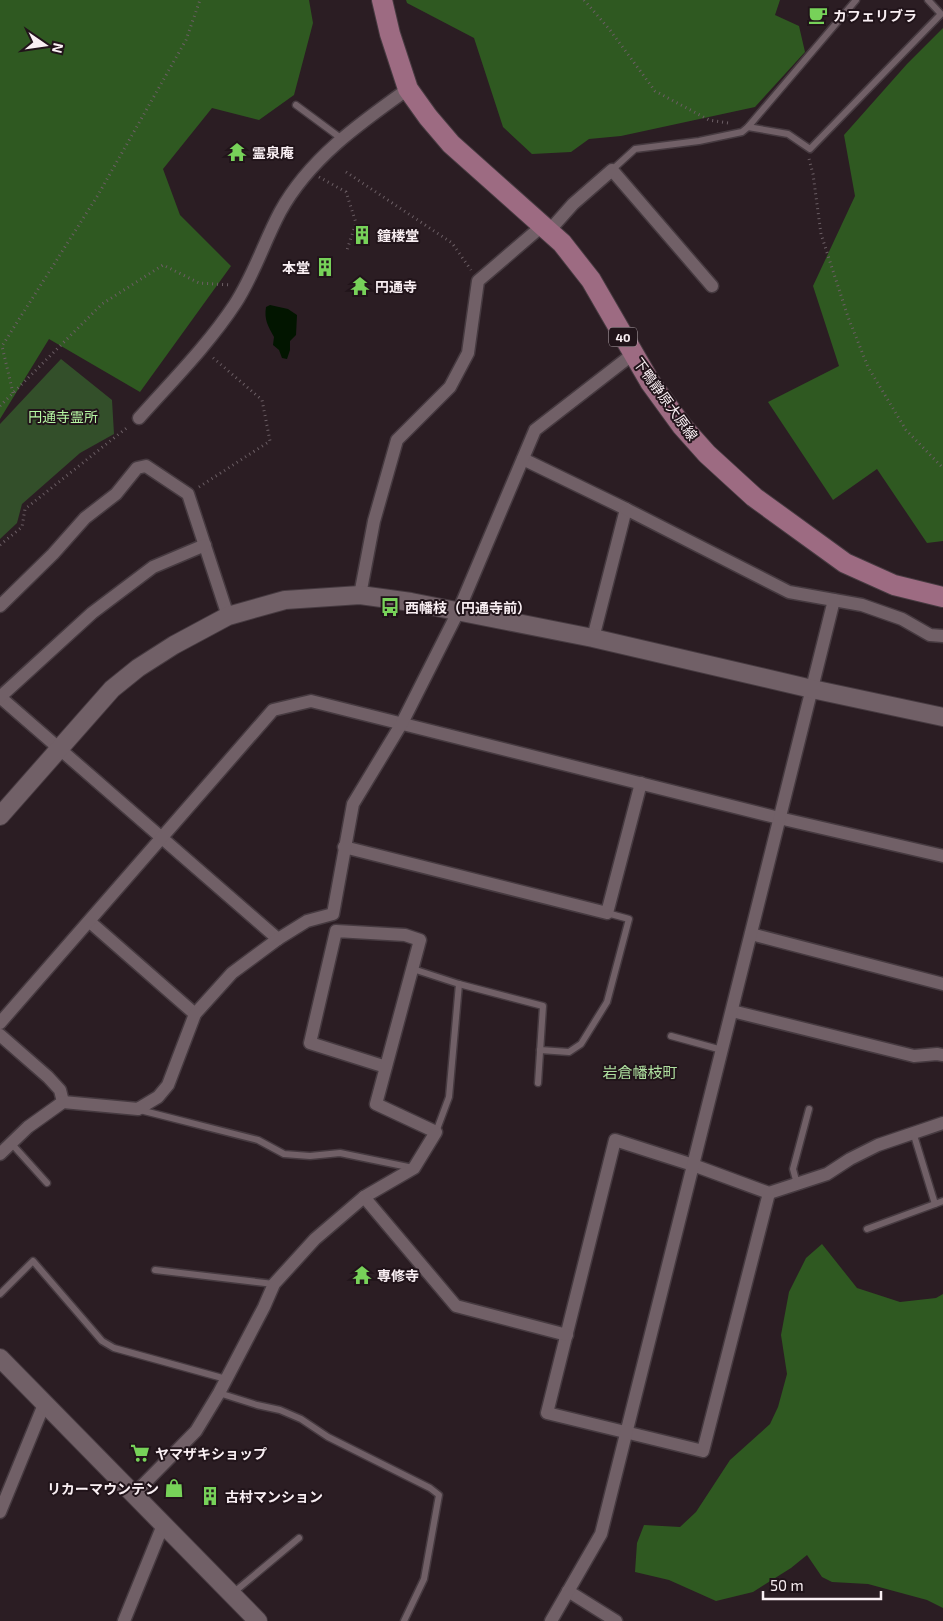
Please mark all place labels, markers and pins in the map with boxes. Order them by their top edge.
cafe icon: カフェリブラ [807,4,829,26]
place label: カフェリブラ [833,7,917,24]
temple icon: 霊泉庵 [226,141,248,163]
place label: 霊泉庵 [252,144,294,161]
building icon: 鐘楼堂 [351,224,373,246]
place label: 鐘楼堂 [377,227,419,244]
building icon: 本堂 [314,256,336,278]
place label: 本堂 [282,259,310,276]
temple icon: 円通寺 [349,275,371,297]
place label: 円通寺 [375,278,417,295]
bus stop icon: 西幡枝（円通寺前） [379,596,401,618]
place label: 西幡枝（円通寺前） [405,599,531,616]
temple icon: 専修寺 [351,1264,373,1286]
place label: 専修寺 [377,1267,419,1284]
supermarket icon: ヤマザキショップ [129,1442,151,1464]
place label: ヤマザキショップ [155,1445,267,1462]
shop icon: リカーマウンテン [163,1477,185,1499]
place label: リカーマウンテン [47,1480,159,1497]
building icon: 古村マンション [199,1485,221,1507]
place label: 古村マンション [225,1488,323,1505]

